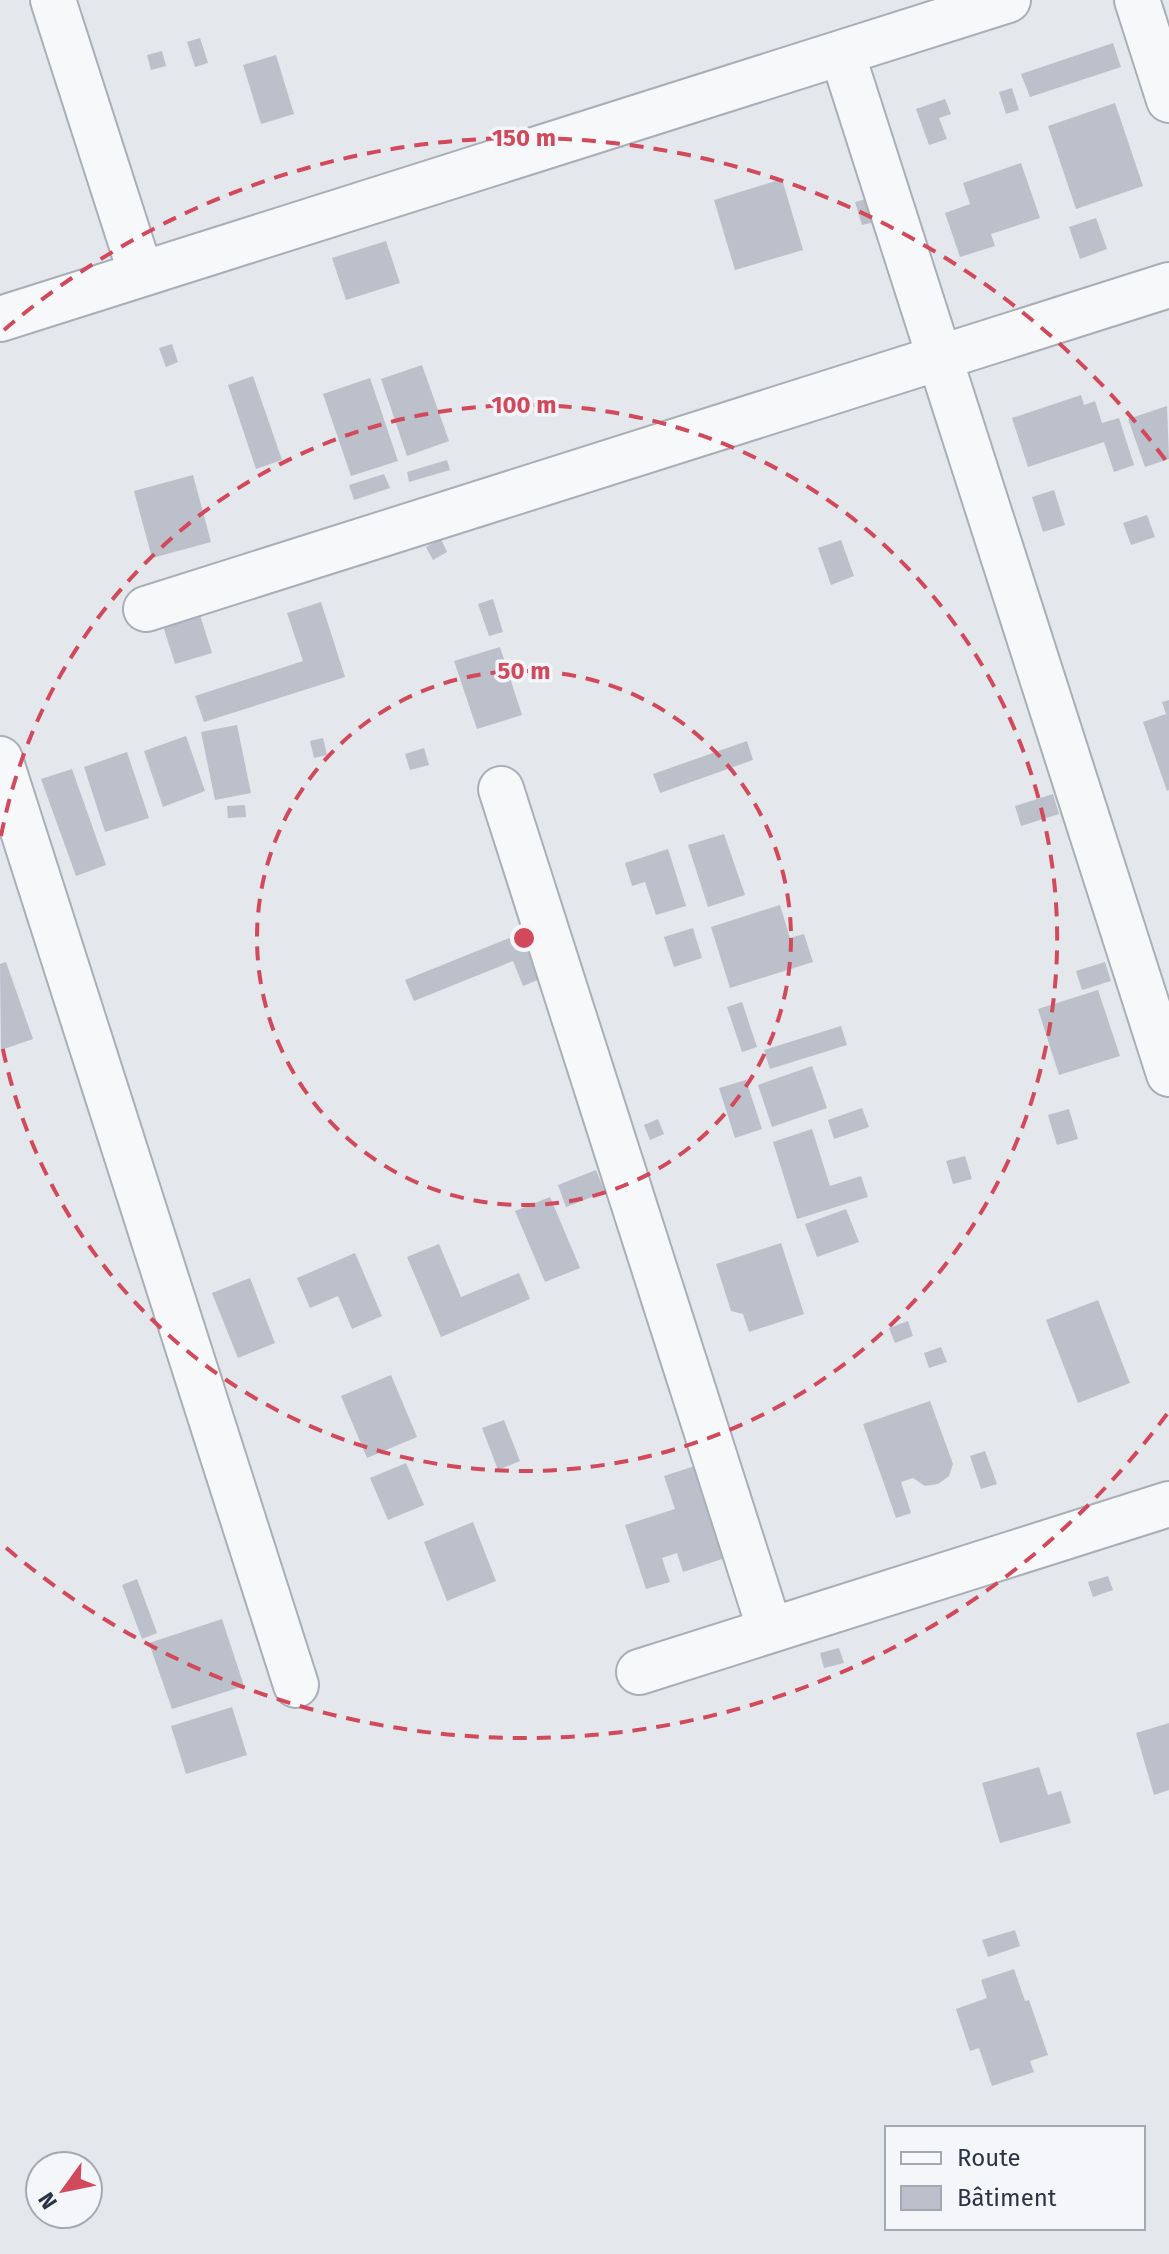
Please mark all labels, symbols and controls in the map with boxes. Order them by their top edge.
text: 150 m [492,124,556,152]
text: 100 m [491,391,557,419]
text: 50 m [498,657,550,685]
centre of rings [510,924,538,952]
legend [885,2126,1145,2230]
text: Route [957,2144,1021,2172]
north arrow [24,2150,104,2230]
text: Bâtiment [957,2184,1057,2212]
text: N [32,2187,63,2214]

